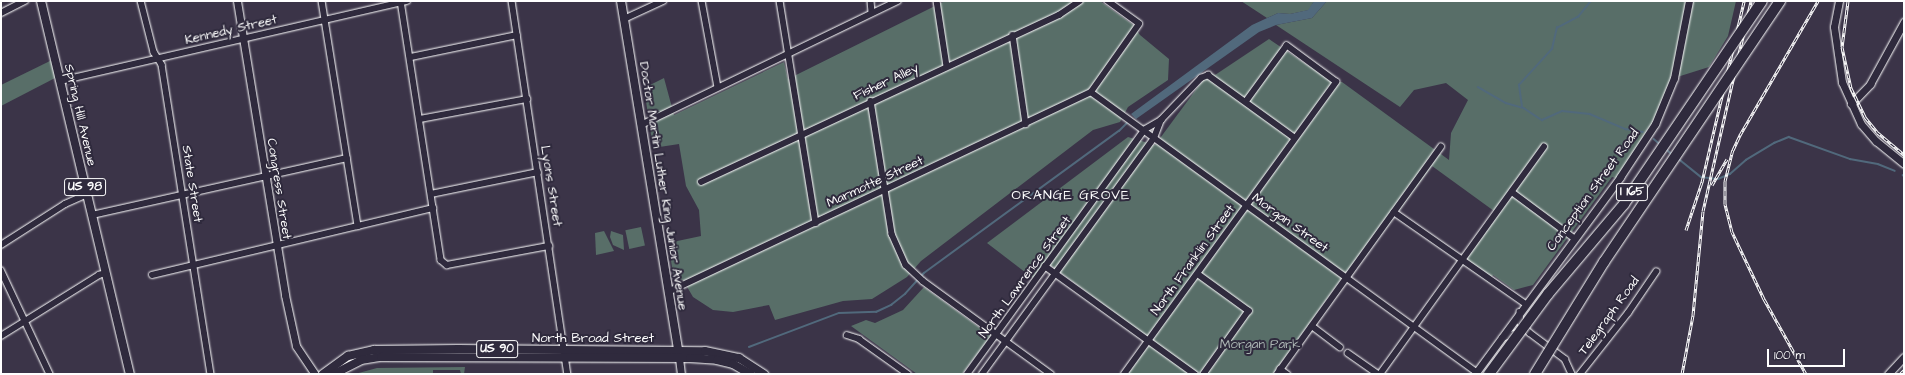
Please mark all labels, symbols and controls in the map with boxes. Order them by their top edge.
street label: Kennedy Street [183,12,279,48]
street label: Fisher Alley [851,60,921,104]
street label: Doctor Martin Luther King Junior Avenue [636,61,690,311]
street label: Spring Hill Avenue [61,62,99,168]
street label: Conception Street Road [1544,126,1642,254]
street label: Congress Street [263,137,295,241]
street label: State Street [178,144,206,224]
street label: Lyons Street [537,144,565,228]
street label: Marmotte Street [824,153,926,211]
road number: US 98 [64,177,106,197]
road number: I 165 [1615,182,1649,202]
district label: ORANGE GROVE [1012,187,1130,203]
street label: Morgan Street [1249,190,1331,256]
street label: North Franklin Street [1148,202,1238,318]
street label: North Lawrence Street [976,213,1074,341]
street label: Telegraph Road [1575,274,1643,358]
street label: North Broad Street [532,330,654,346]
park label: Morgan Park [1220,336,1300,352]
road number: US 90 [476,339,518,359]
scale bar [1769,341,1847,367]
text: 100 m [1774,347,1805,364]

